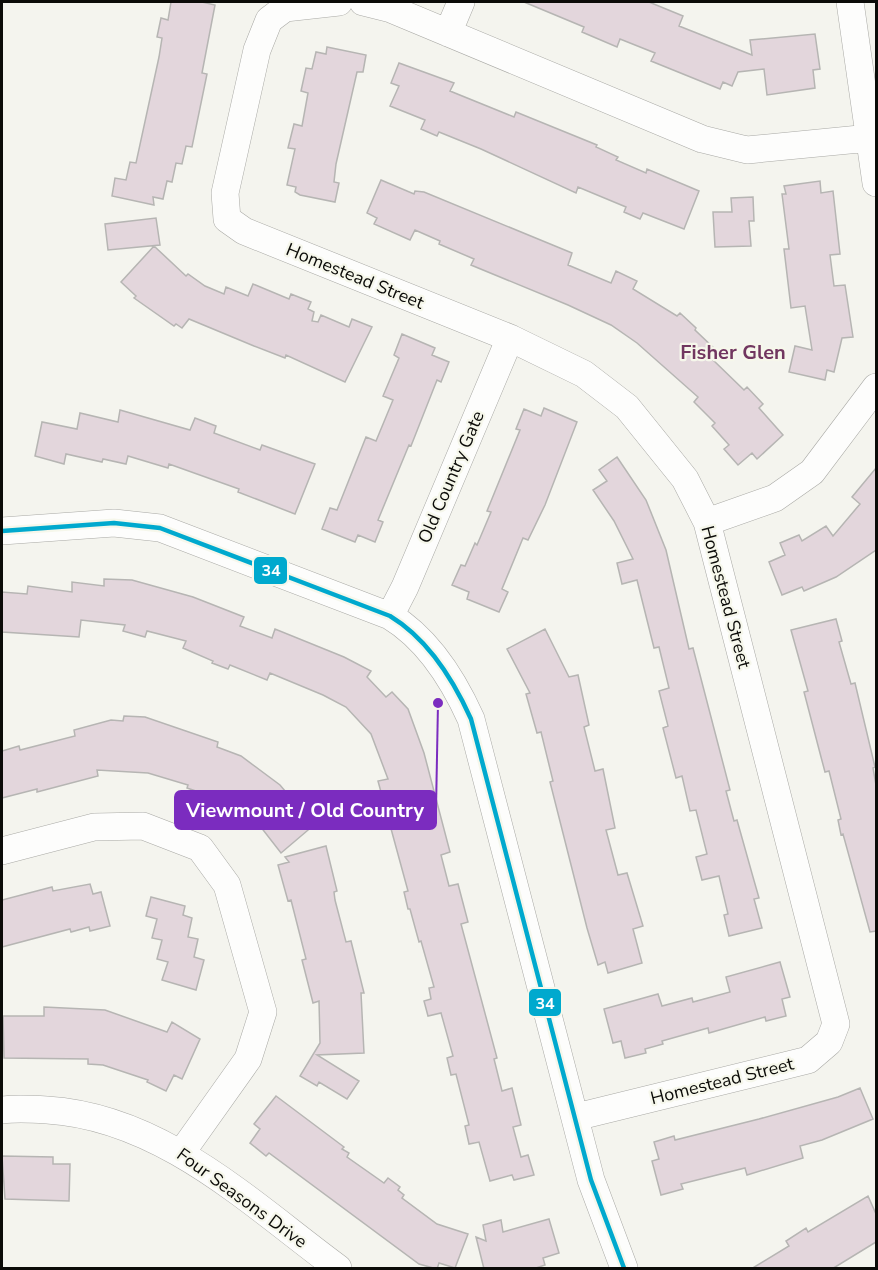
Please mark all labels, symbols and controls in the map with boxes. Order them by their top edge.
street label: Homestead Street [282,237,428,315]
district label: Fisher Glen [680,339,786,366]
street label: Old Country Gate [412,407,490,547]
street label: Homestead Street [695,523,757,672]
line badge: 34 [253,556,288,585]
text: 34 [261,560,281,582]
callout: Viewmount / Old Country [175,791,436,829]
text: Viewmount / Old Country [185,797,424,824]
line badge: 34 [528,988,562,1017]
text: 34 [535,993,555,1015]
street label: Homestead Street [648,1051,797,1110]
street label: Four Seasons Drive [172,1143,312,1253]

